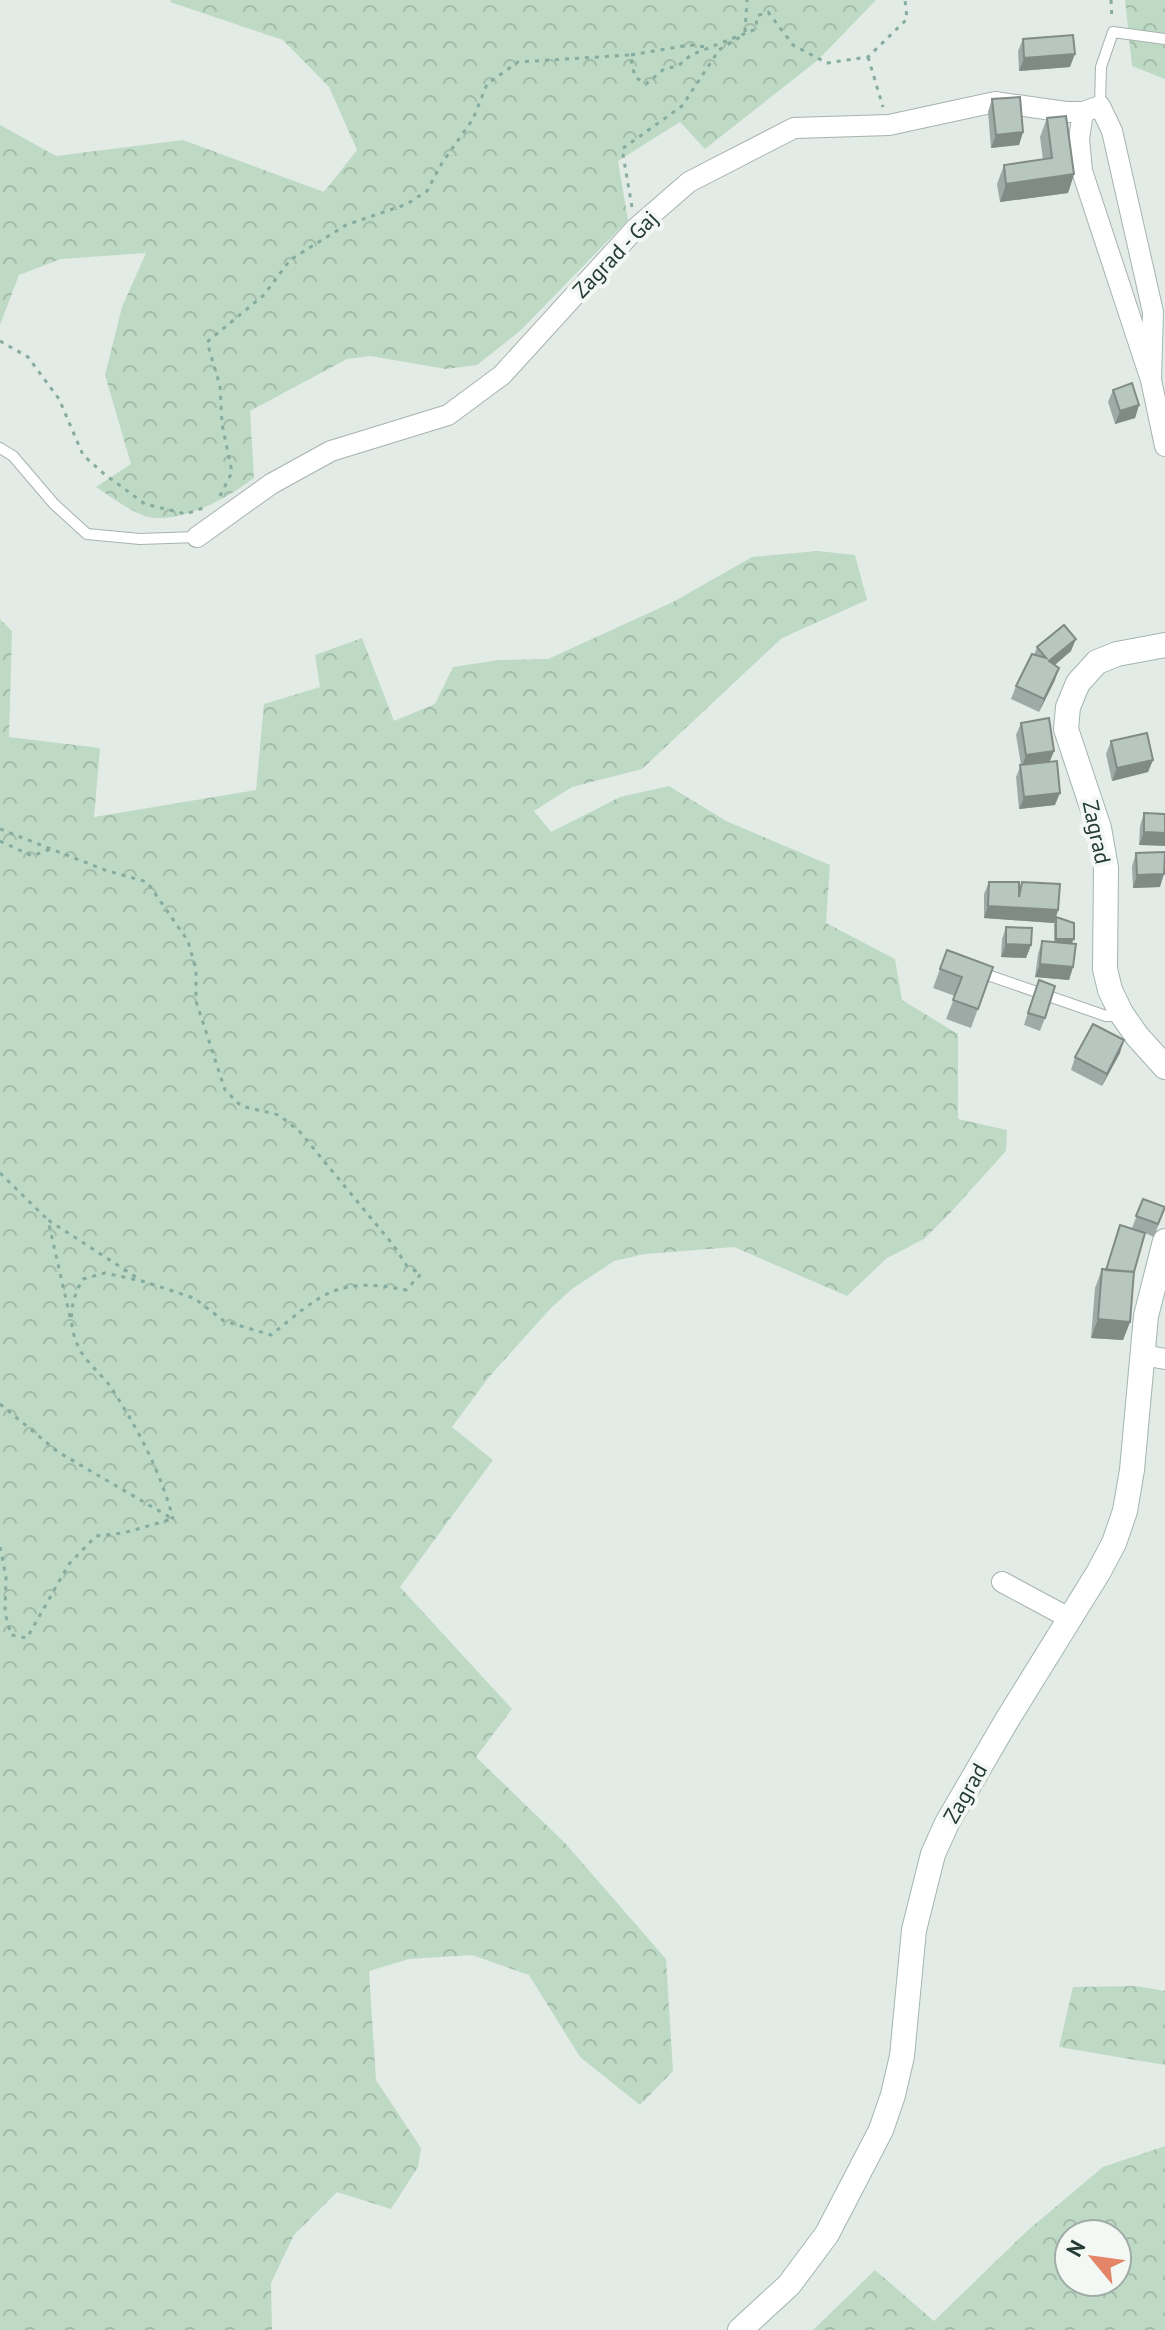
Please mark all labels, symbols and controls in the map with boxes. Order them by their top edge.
street label: Zagrad - Gaj [566,204,664,304]
street label: Zagrad [1077,798,1117,866]
street label: Zagrad [937,1758,993,1828]
north arrow [1053,2218,1133,2298]
text: N [1060,2235,1091,2261]

